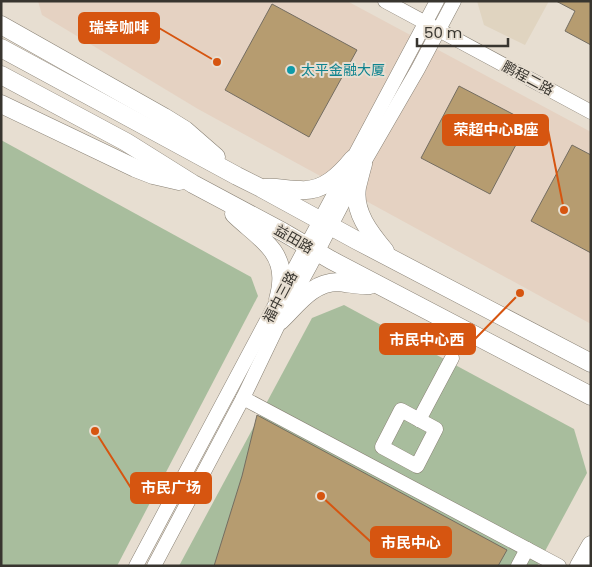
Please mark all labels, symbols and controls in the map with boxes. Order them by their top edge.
callout: 瑞幸咖啡 [79,13,159,43]
scale bar [417,15,508,47]
text: 瑞幸咖啡 [89,17,149,38]
text: 50 m [424,22,462,43]
street label: 鹏程二路 [499,56,557,100]
place label: 太平金融大厦 [301,60,385,80]
marker: 太平金融大厦 [285,64,297,76]
callout: 荣超中心B座 [443,115,548,145]
text: 荣超中心B座 [454,119,538,140]
street label: 益田路 [271,220,317,258]
street label: 福中三路 [258,268,302,326]
callout: 市民中心西 [380,324,475,354]
text: 市民中心西 [389,329,465,350]
callout: 市民广场 [131,473,211,503]
text: 市民广场 [141,477,201,498]
callout: 市民中心 [371,527,451,557]
text: 市民中心 [381,532,441,553]

